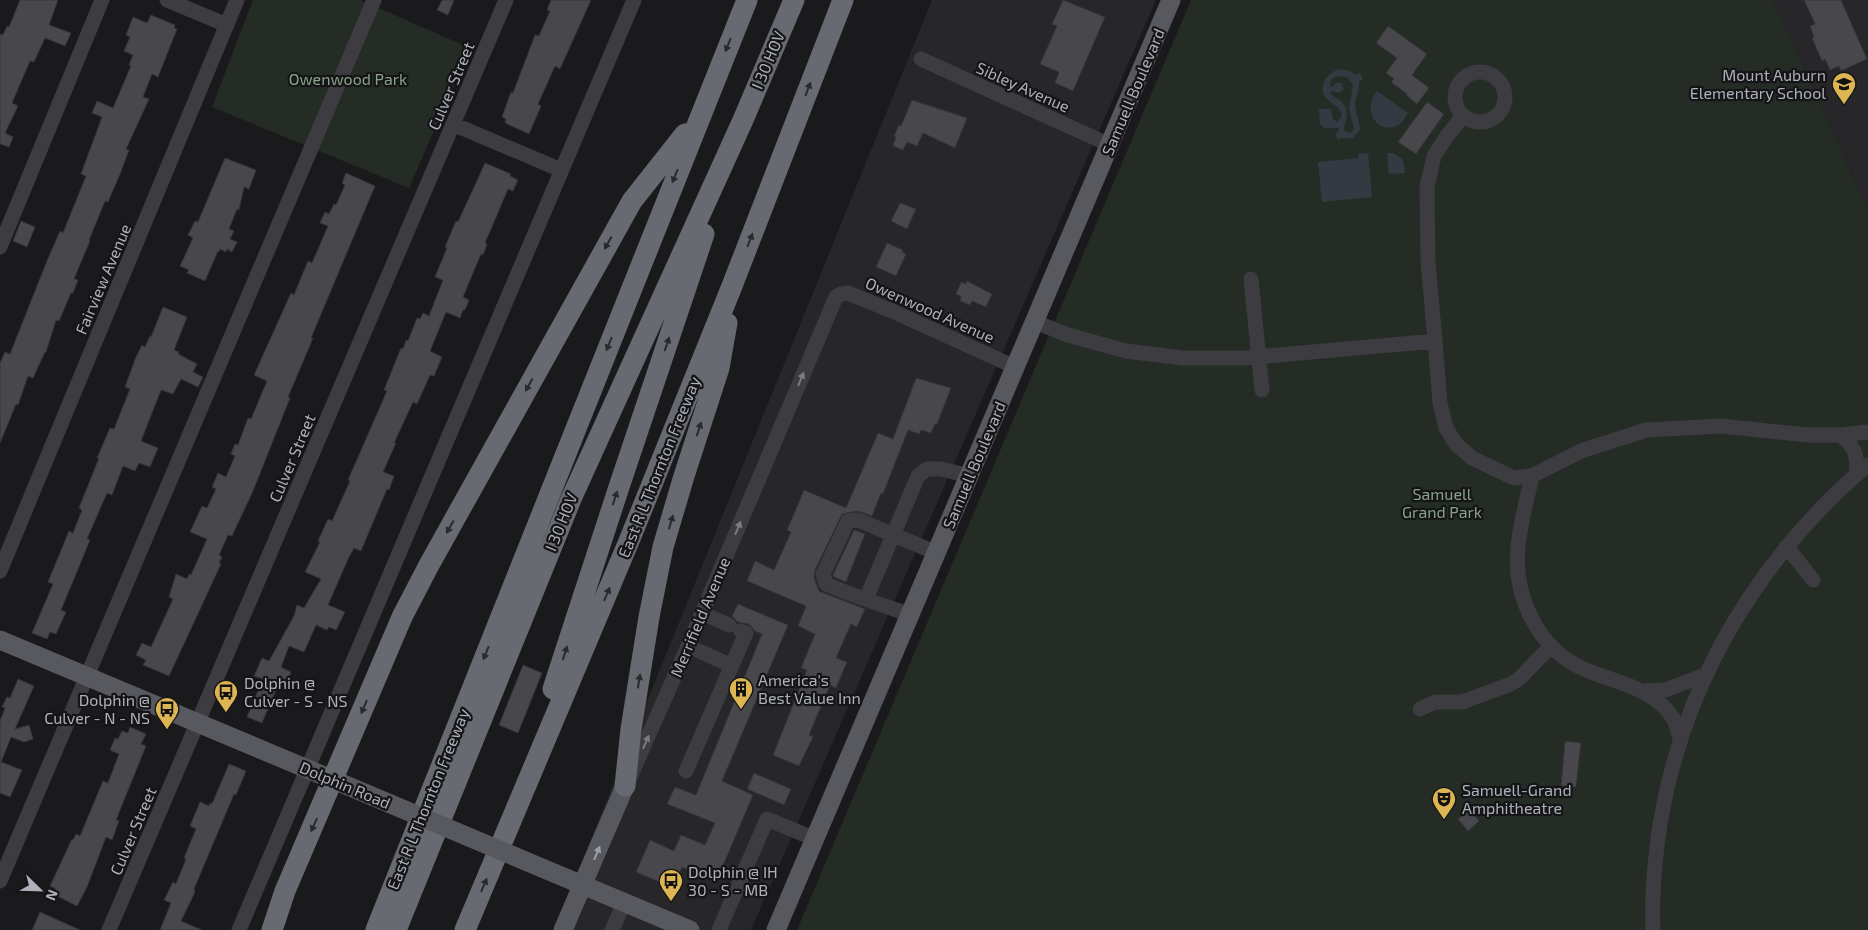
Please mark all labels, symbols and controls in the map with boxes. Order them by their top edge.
street label: Samuell Boulevard [1097,25,1168,158]
street label: I 30 HOV [747,28,788,92]
one-way arrow [724,38,732,52]
street label: Culver Street [423,39,478,133]
street label: Sibley Avenue [974,57,1073,116]
place label: Mount Auburn Elementary School [1690,65,1826,102]
park label: Owenwood Park [289,69,407,88]
school or university icon: Mount Auburn Elementary School [1831,71,1857,105]
one-way arrow [805,82,813,96]
one-way arrow [671,169,679,183]
street label: Fairview Avenue [71,221,134,337]
one-way arrow [747,233,754,248]
one-way arrow [604,237,613,250]
street label: Owenwood Avenue [863,273,998,346]
one-way arrow [605,336,612,351]
one-way arrow [663,336,671,351]
one-way arrow [797,371,805,386]
street label: East R L Thornton Freeway [613,373,704,560]
one-way arrow [525,378,533,393]
street label: Samuell Boulevard [938,398,1009,531]
street label: Culver Street [264,411,319,505]
one-way arrow [696,422,704,437]
park label: Samuell Grand Park [1402,484,1482,521]
street label: I 30 HOV [540,490,581,554]
one-way arrow [612,491,619,506]
one-way arrow [667,514,675,529]
one-way arrow [446,520,454,535]
one-way arrow [734,521,742,535]
street label: Merrifield Avenue [666,554,733,680]
one-way arrow [603,587,611,601]
one-way arrow [562,645,569,660]
one-way arrow [482,646,490,661]
place label: America's Best Value Inn [758,670,861,707]
place label: Dolphin @ Culver - S - NS [244,673,348,710]
one-way arrow [635,673,643,689]
building icon: America's Best Value Inn [728,676,754,710]
bus stop icon: Dolphin @ Culver - S - NS [213,679,239,713]
place label: Dolphin @ Culver - N - NS [44,690,150,727]
bus stop icon: Dolphin @ Culver - N - NS [154,696,180,730]
one-way arrow [359,700,367,714]
street label: East R L Thornton Freeway [382,705,473,892]
one-way arrow [642,735,650,749]
street label: Dolphin Road [297,757,393,812]
place label: Samuell-Grand Amphitheatre [1462,780,1572,817]
street label: Culver Street [105,784,160,878]
theatre icon: Samuell-Grand Amphitheatre [1431,786,1457,820]
one-way arrow [309,818,317,832]
one-way arrow [593,846,601,860]
place label: Dolphin @ IH 30 - S - MB [688,862,778,899]
north arrow [15,865,65,915]
bus stop icon: Dolphin @ IH 30 - S - MB [658,868,684,902]
one-way arrow [481,878,489,892]
text: N [43,887,62,903]

